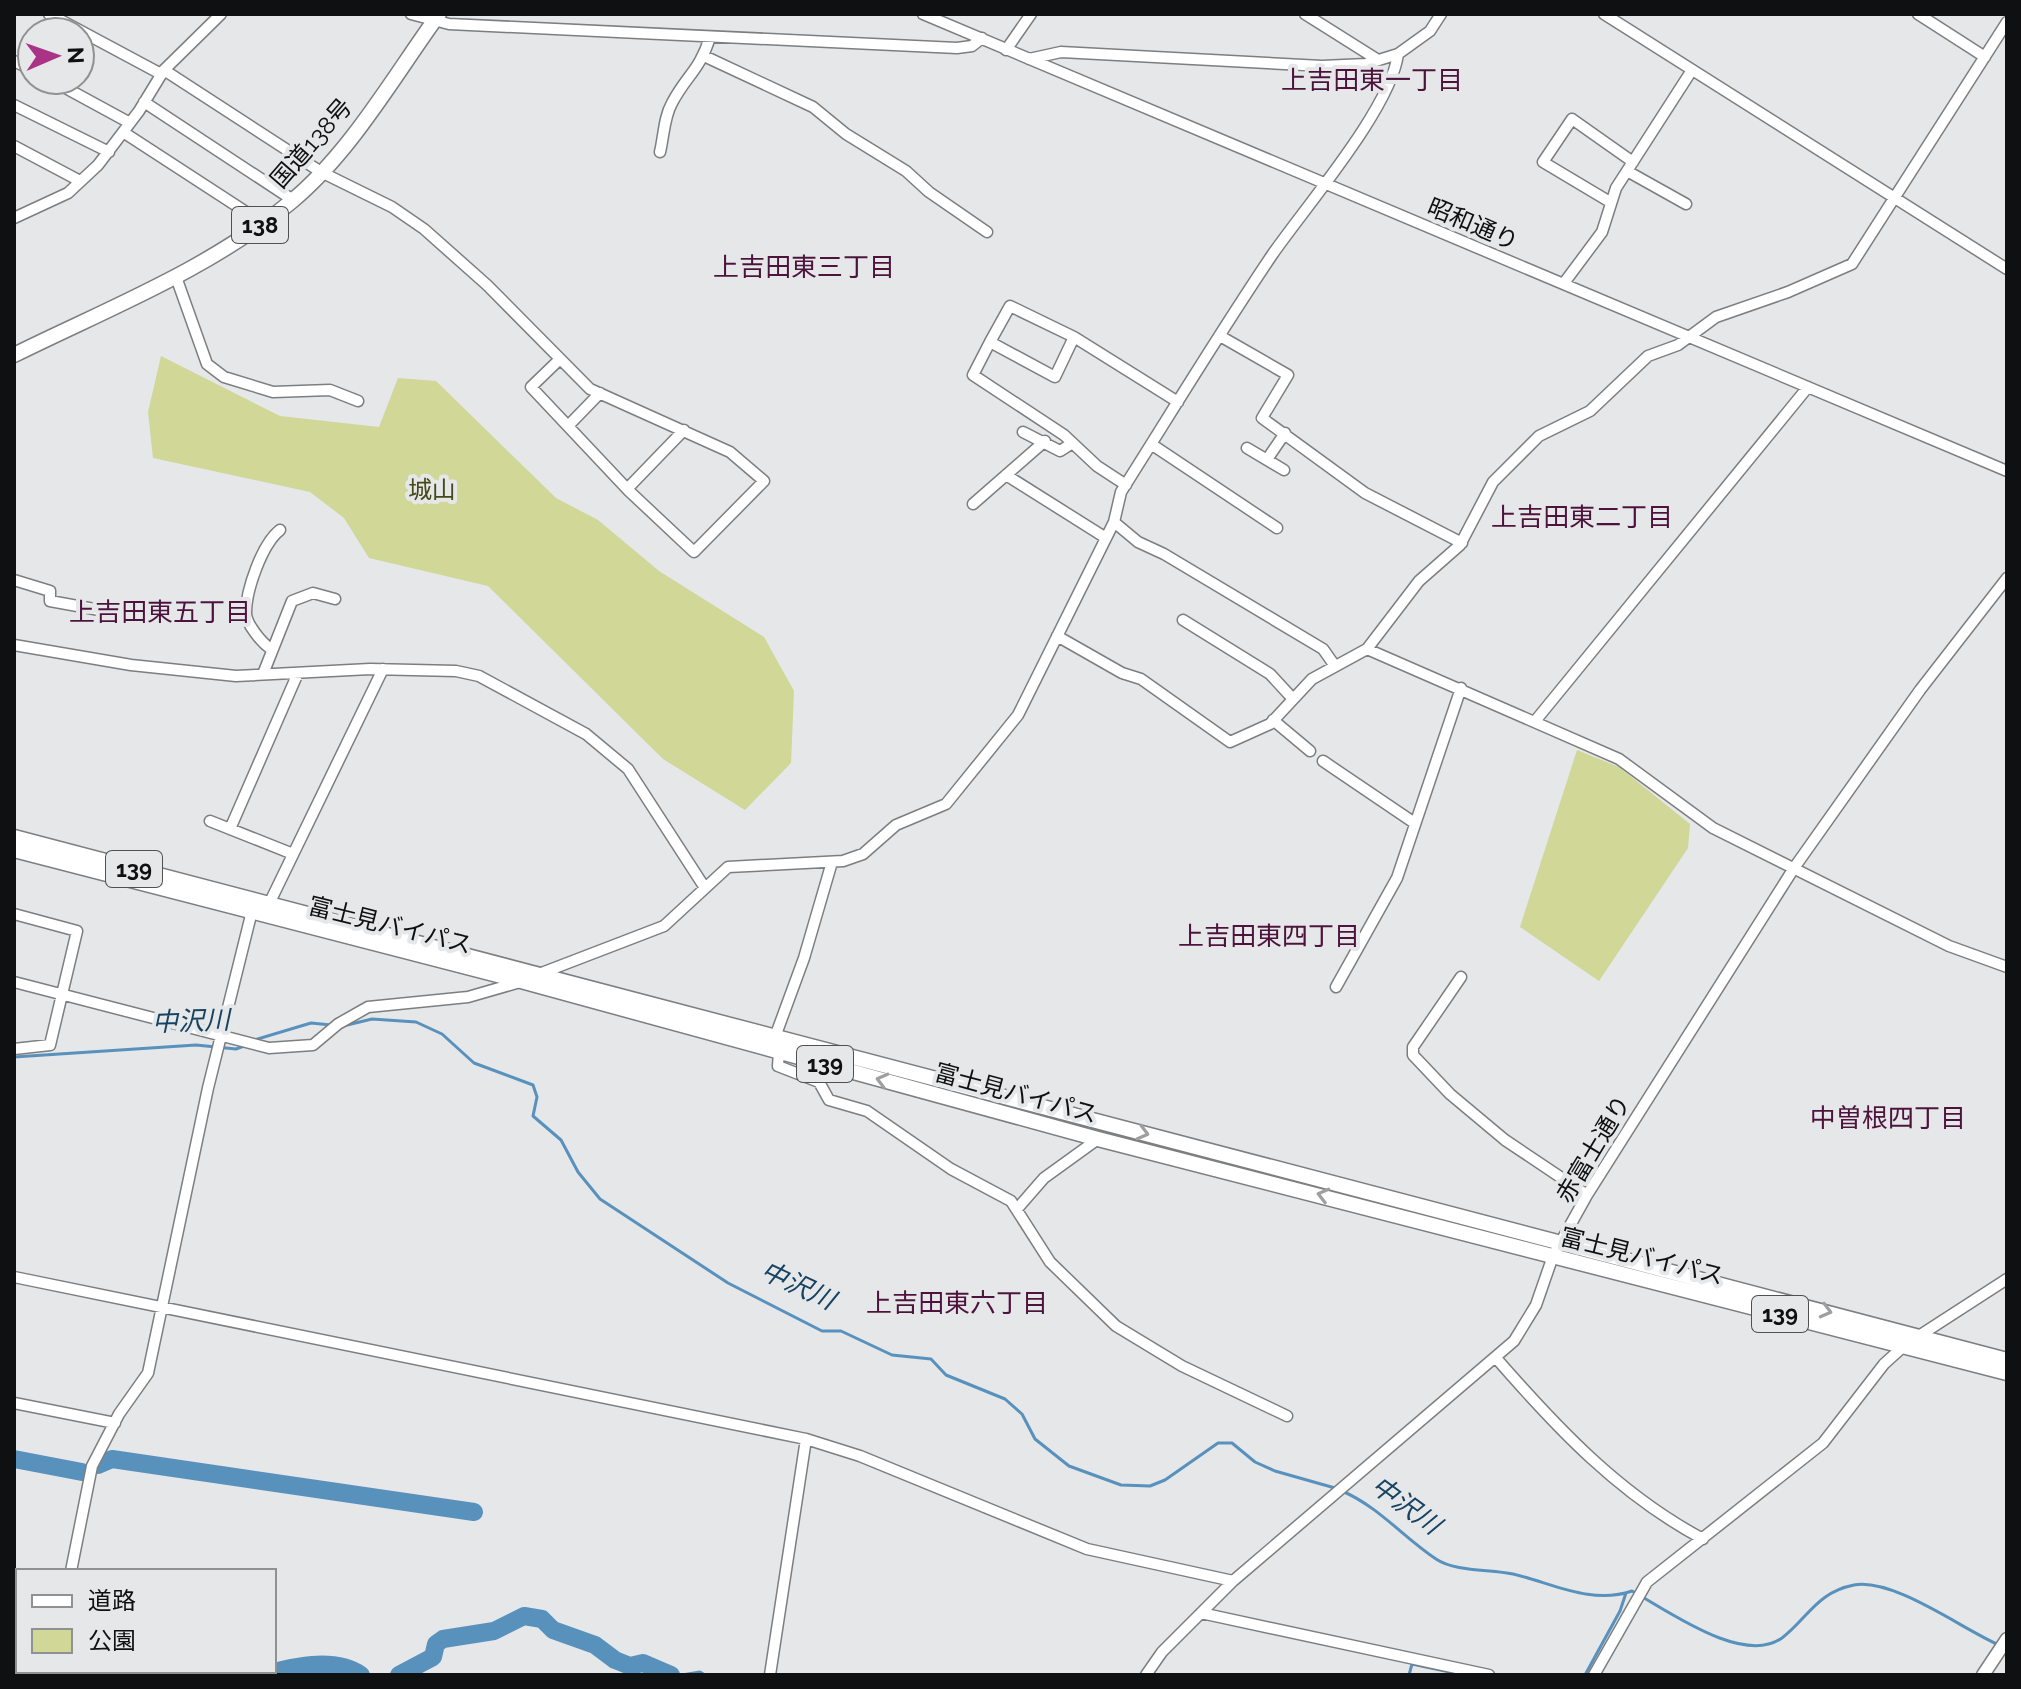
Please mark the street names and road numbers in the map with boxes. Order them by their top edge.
street label: 国道138号 [264,92,358,194]
street label: 昭和通り [1423,192,1523,256]
road number: 138 [232,207,288,243]
road number: 139 [106,851,162,887]
street label: 富士見バイパス [305,891,475,959]
road number: 139 [797,1046,853,1082]
street label: 富士見バイパス [931,1057,1101,1129]
street label: 赤富士通り [1550,1090,1636,1208]
street label: 富士見バイパス [1557,1222,1727,1290]
road number: 139 [1752,1296,1808,1332]

